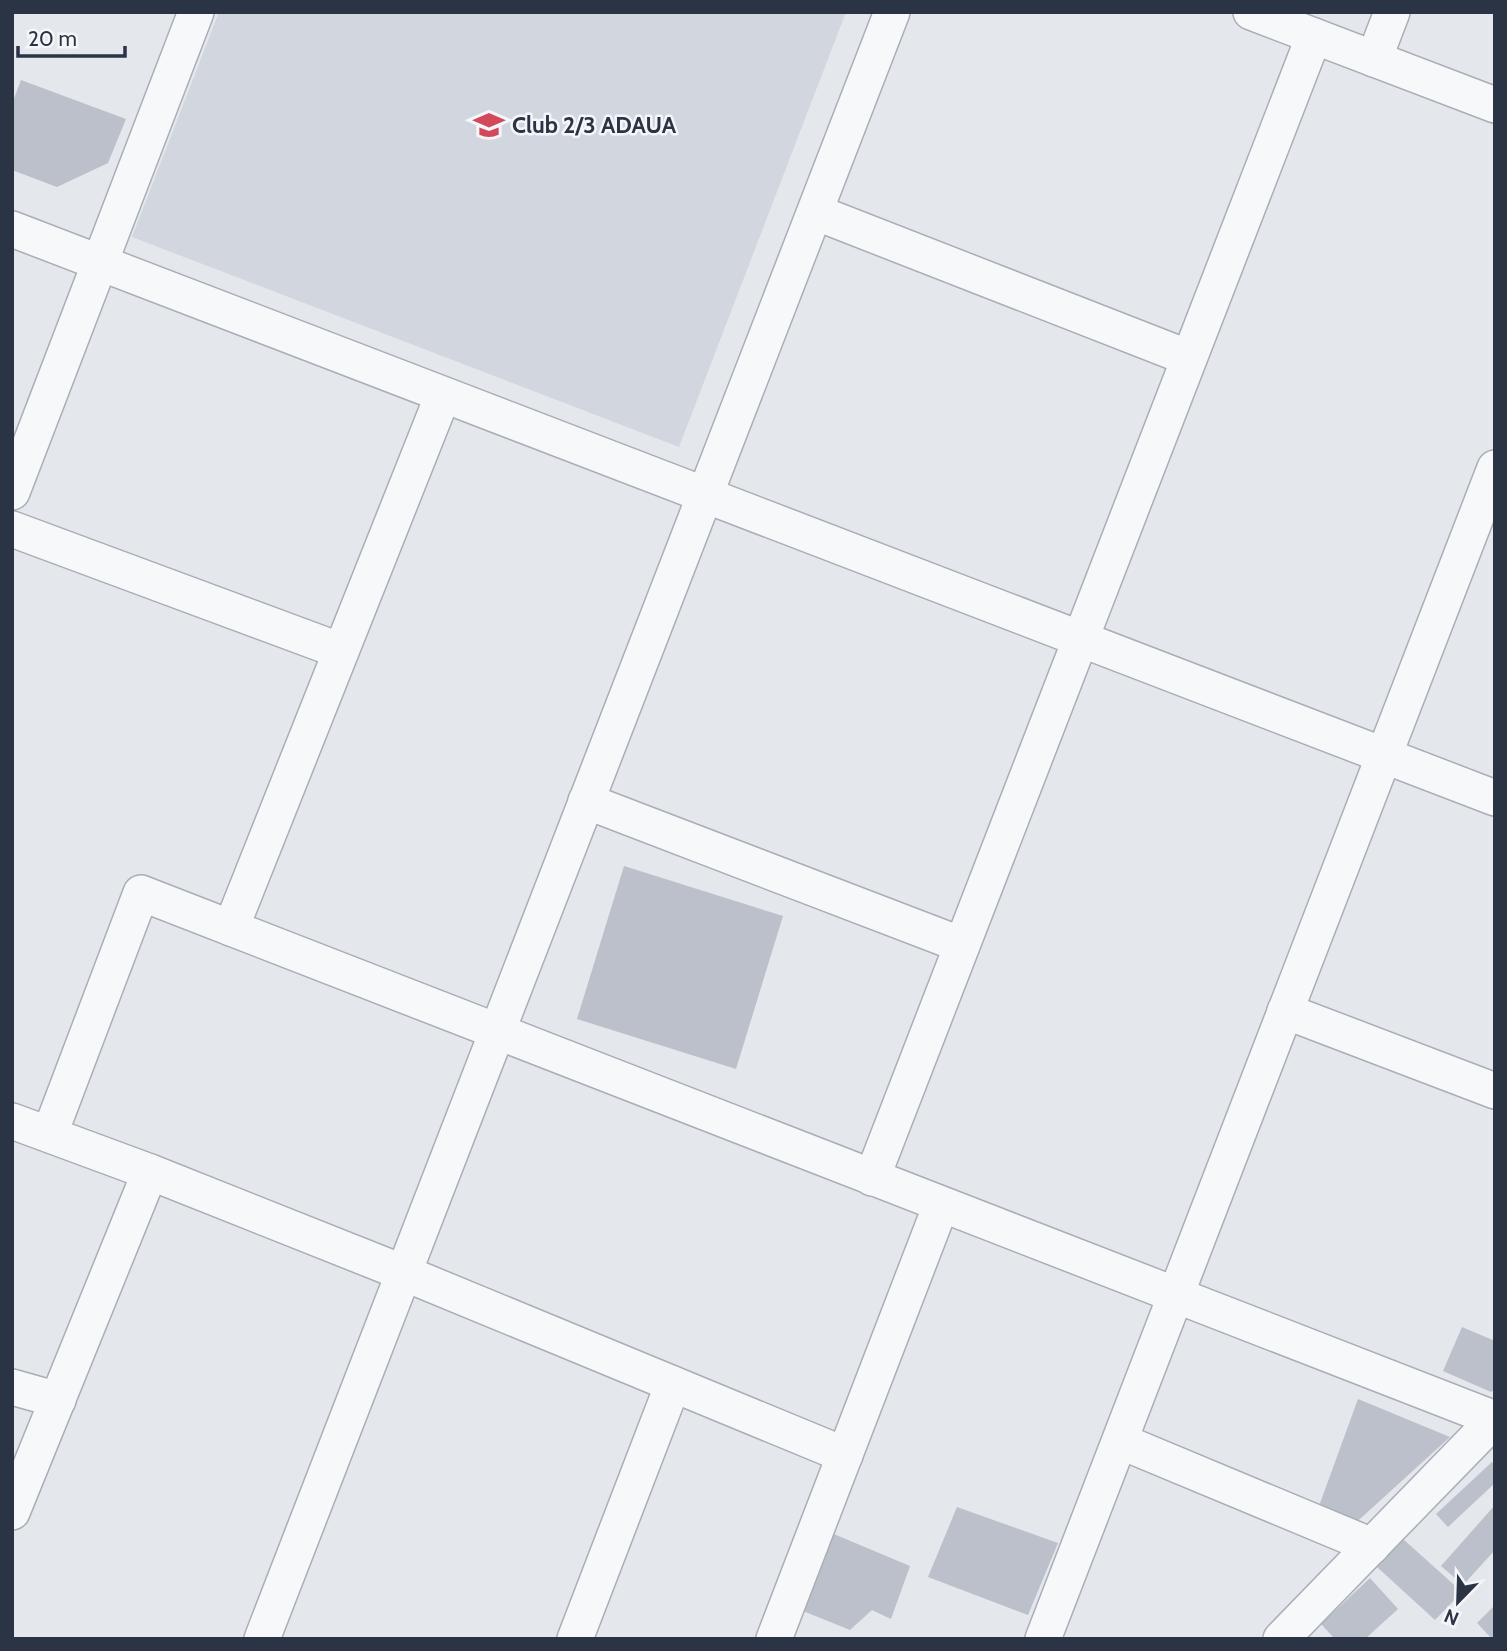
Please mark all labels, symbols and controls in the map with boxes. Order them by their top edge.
scale bar [18,14,124,58]
text: 20 m [28,26,77,51]
school or university icon: Club 2/3 ADAUA [472,108,506,142]
place label: Club 2/3 ADAUA [512,111,677,139]
north arrow [1423,1567,1493,1637]
text: N [1441,1604,1462,1630]

